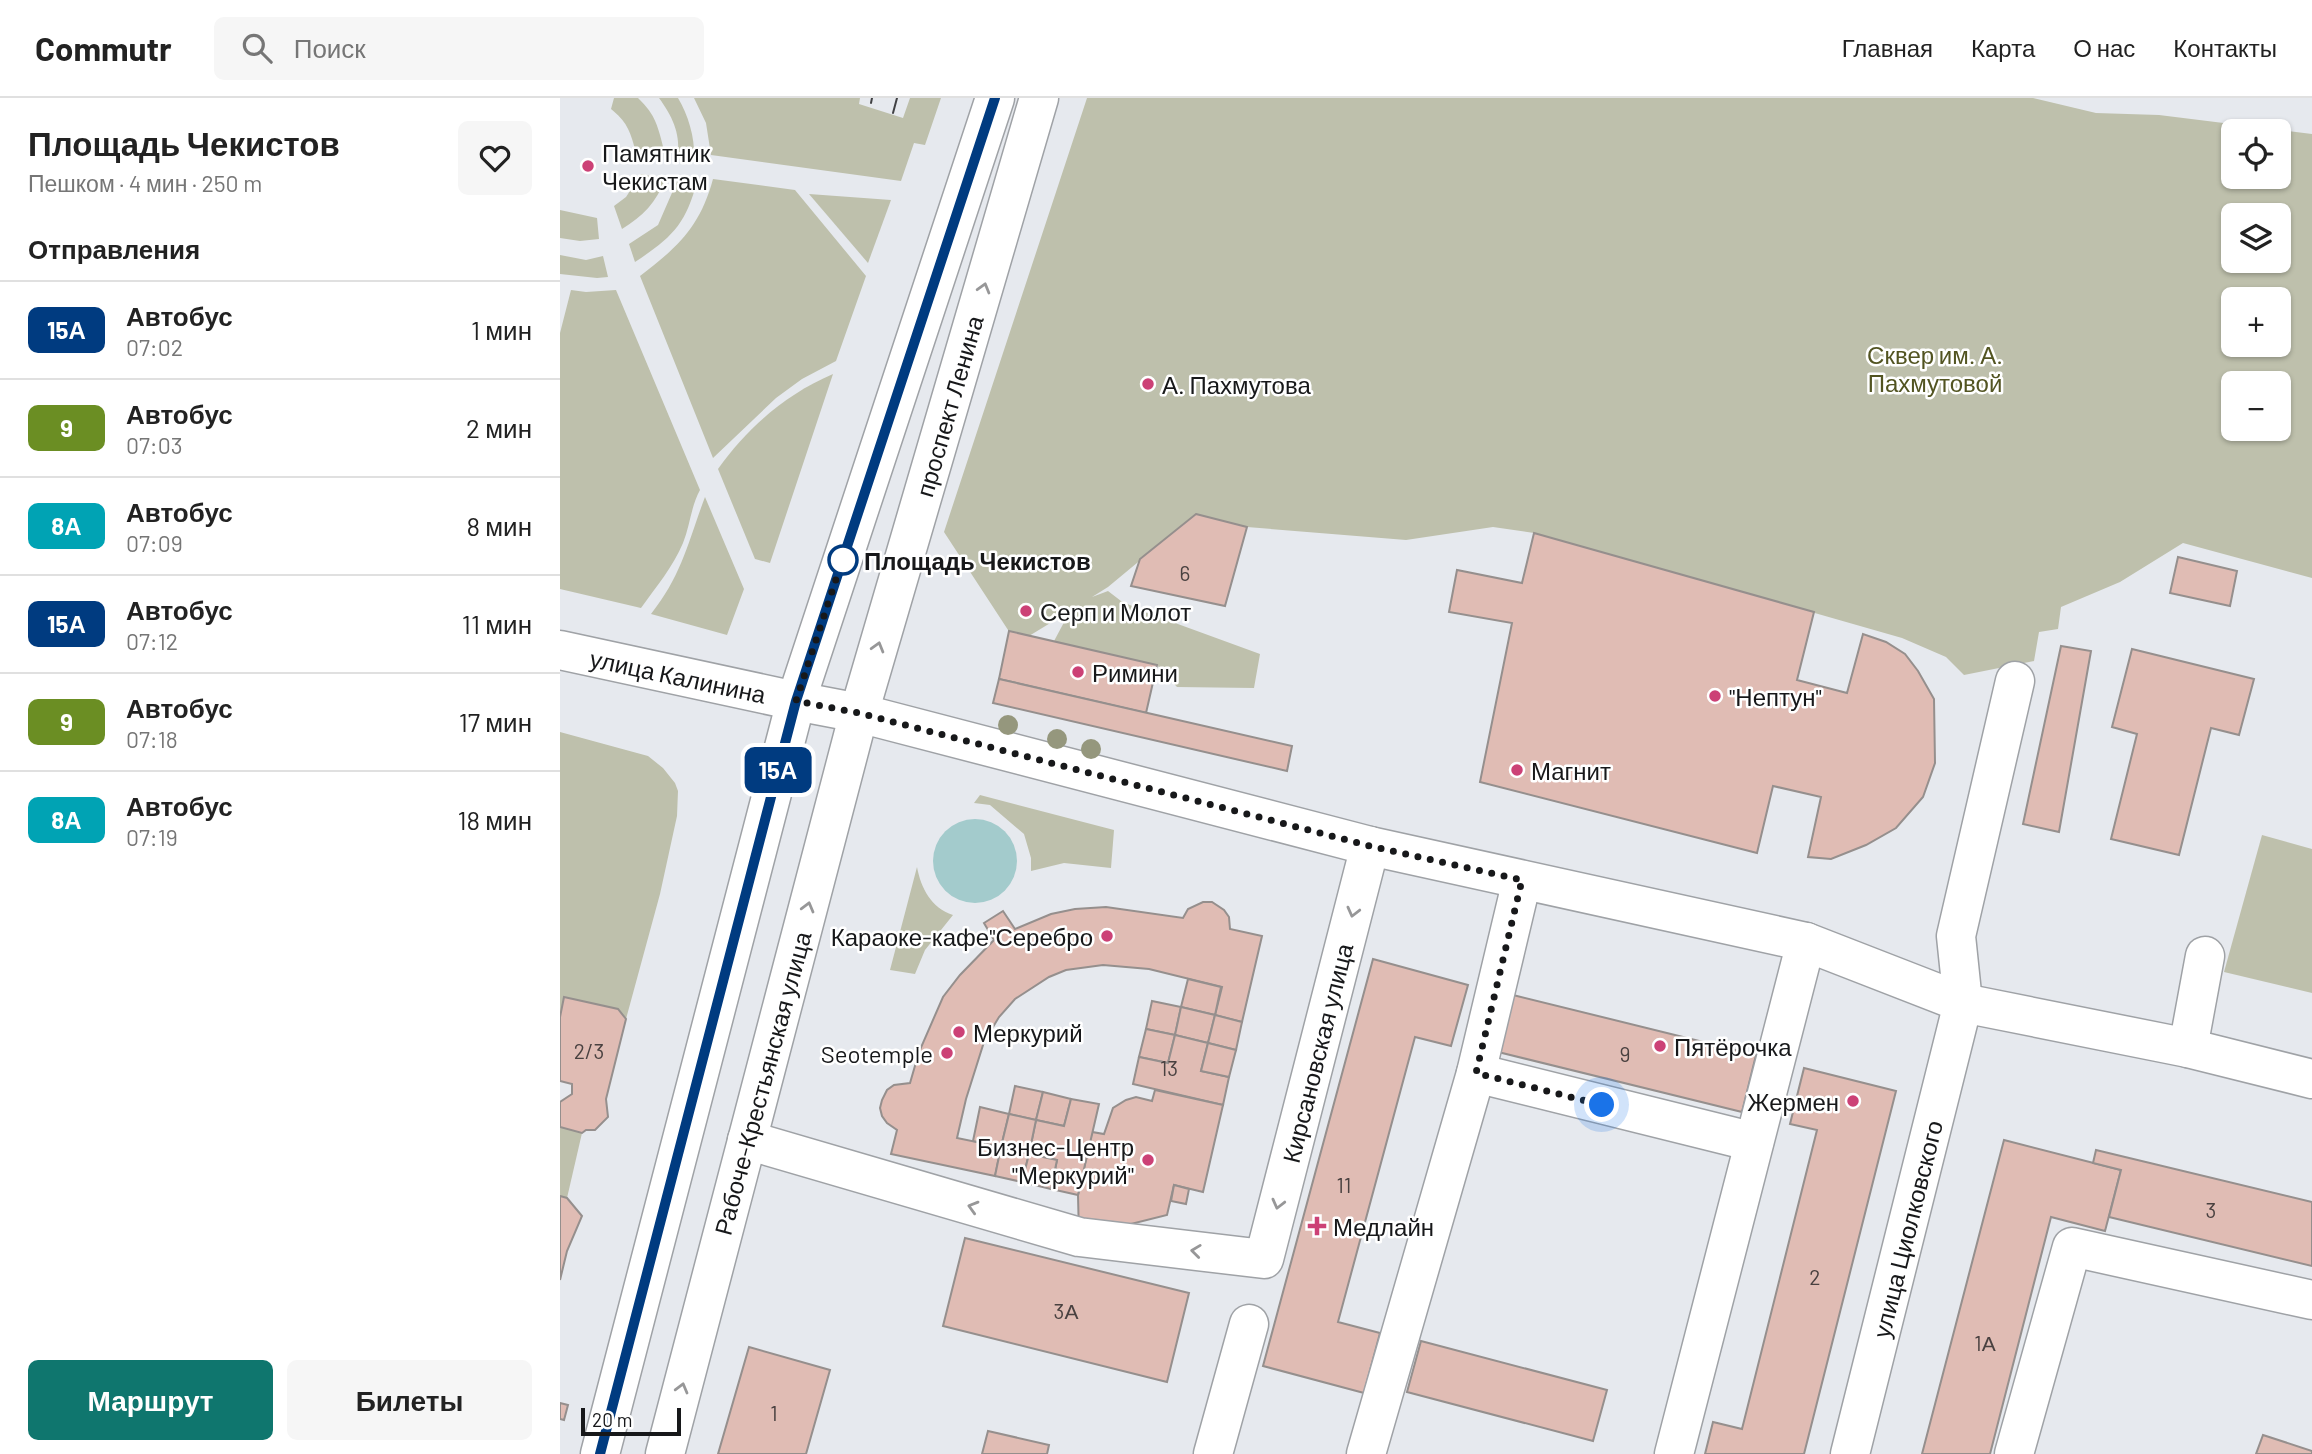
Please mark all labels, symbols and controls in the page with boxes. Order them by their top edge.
search box [214,17,704,80]
text: Commutr [35,28,172,68]
icon: search [238,29,276,67]
text: Поиск [294,32,366,63]
text: Главная [1842,33,1933,62]
text: Карта [1971,33,2035,62]
text: О нас [2073,33,2135,62]
text: Контакты [2173,33,2277,62]
map controls [2221,119,2291,441]
button: locate [2221,119,2291,189]
button: heart [458,121,532,195]
text: Площадь Чекистов [28,123,340,163]
place label: Памятник Чекистам [602,138,711,195]
marker: Памятник Чекистам [580,158,596,174]
text: Пешком · 4 мин · 250 m [28,169,262,197]
button: layers [2221,203,2291,273]
text: Отправления [28,233,200,264]
one-way arrow [975,282,990,294]
button: + [2221,287,2291,357]
text: Автобус [126,300,233,331]
street label: проспект Ленина [909,312,989,500]
text: 1 мин [471,314,532,345]
text: 15А [47,315,86,344]
text: 07:02 [126,333,183,361]
park label: Сквер им. А. Пахмутовой [1867,340,2003,397]
place label: А. Пахмутова [1162,370,1311,399]
button: − [2221,371,2291,441]
marker: А. Пахмутова [1140,376,1156,392]
text: Автобус [126,398,233,429]
text: 2 мин [466,412,532,443]
text: 9 [60,413,73,442]
text: 07:03 [126,431,183,459]
text: Автобус [126,496,233,527]
text: 8 мин [466,510,532,541]
text: 8А [51,511,82,540]
text: 07:09 [126,529,183,557]
marker: Площадь Чекистов [828,545,858,575]
place label: Площадь Чекистов [864,546,1091,575]
house number: 6 [1180,560,1190,585]
text: Автобус [126,594,233,625]
place label: Серп и Молот [1040,597,1191,626]
marker: Серп и Молот [1018,603,1034,619]
text: 11 мин [462,608,532,639]
text: 15А [47,609,86,638]
text: 07:12 [126,627,178,655]
one-way arrow [869,642,884,654]
street label: улица Калинина [588,643,769,709]
place label: Римини [1092,658,1178,687]
marker: Римини [1070,664,1086,680]
place label: "Нептун" [1729,682,1822,711]
marker: "Нептун" [1707,688,1723,704]
text: Автобус [126,692,233,723]
text: 17 мин [459,706,532,737]
text: 9 [60,707,73,736]
text: 07:18 [126,725,178,753]
line badge: 15А [738,747,818,793]
text: 15А [759,755,797,784]
place label: Магнит [1531,756,1611,785]
marker: Магнит [1509,762,1525,778]
text: Автобус [126,790,233,821]
text: 18 мин [457,804,532,835]
text: 8А [51,805,82,834]
text: 07:19 [126,823,178,851]
one-way arrow [800,901,814,913]
one-way arrow [1347,906,1361,918]
place label: Караоке-кафе"Серебро [831,922,1093,951]
street label: Рабоче-Крестьянская улица [707,927,817,1238]
marker: Караоке-кафе"Серебро [1099,928,1115,944]
street label: Кирсановская улица [1276,940,1358,1166]
place label: Меркурий [973,1018,1083,1047]
marker: Меркурий [951,1024,967,1040]
place label: Пятёрочка [1674,1032,1792,1061]
house number: 2/3 [574,1038,604,1063]
marker: Пятёрочка [1652,1038,1668,1054]
place label: Seotemple [821,1039,933,1068]
house number: 9 [1620,1041,1630,1066]
marker: Seotemple [939,1045,955,1061]
house number: 13 [1160,1055,1178,1080]
your location [1584,1087,1619,1122]
place label: Жермен [1747,1087,1839,1116]
marker: Жермен [1845,1093,1861,1109]
street label: улица Циолковского [1866,1117,1948,1341]
place label: Бизнес-Центр "Меркурий" [977,1132,1134,1189]
marker: Бизнес-Центр "Меркурий" [1140,1152,1156,1168]
house number: 11 [1337,1172,1351,1197]
house number: 3 [2206,1197,2216,1222]
one-way arrow [1272,1198,1286,1210]
one-way arrow [968,1200,980,1215]
place label: Медлайн [1333,1212,1434,1241]
marker: Медлайн [1307,1216,1327,1236]
one-way arrow [1190,1244,1202,1259]
house number: 2 [1809,1264,1821,1289]
house number: 3А [1054,1298,1078,1323]
house number: 1А [1974,1330,1996,1355]
button: Маршрут [28,1360,273,1440]
button: Билеты [287,1360,532,1440]
one-way arrow [674,1382,688,1394]
house number: 1 [770,1400,778,1425]
scale bar [581,1405,681,1437]
text: 20 m [592,1408,632,1431]

